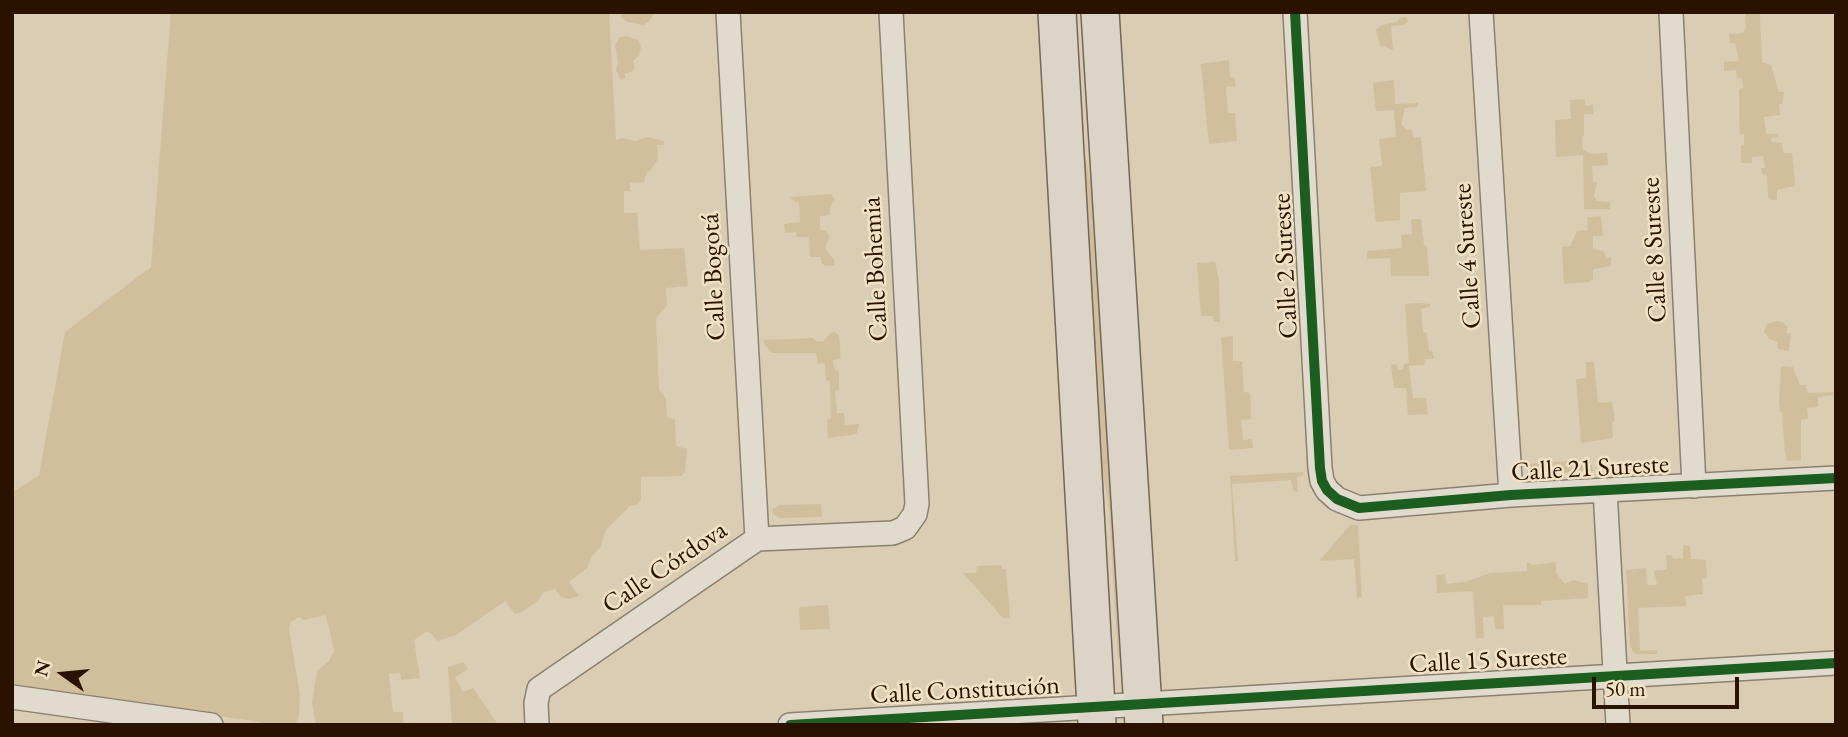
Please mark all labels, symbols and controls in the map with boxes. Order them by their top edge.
street label: Calle 8 Sureste [1636,176,1674,324]
street label: Calle 4 Sureste [1447,182,1489,330]
street label: Calle 2 Sureste [1267,192,1305,340]
street label: Calle Bohemia [857,196,895,342]
street label: Calle Bogotá [695,213,733,341]
street label: Calle 21 Sureste [1510,449,1670,489]
street label: Calle Córdova [597,515,733,621]
north arrow [28,639,98,709]
street label: Calle 15 Sureste [1408,641,1568,681]
text: N [28,658,56,679]
scale bar [1596,664,1743,708]
street label: Calle Constitución [869,670,1061,712]
text: 50 m [1605,675,1646,702]

